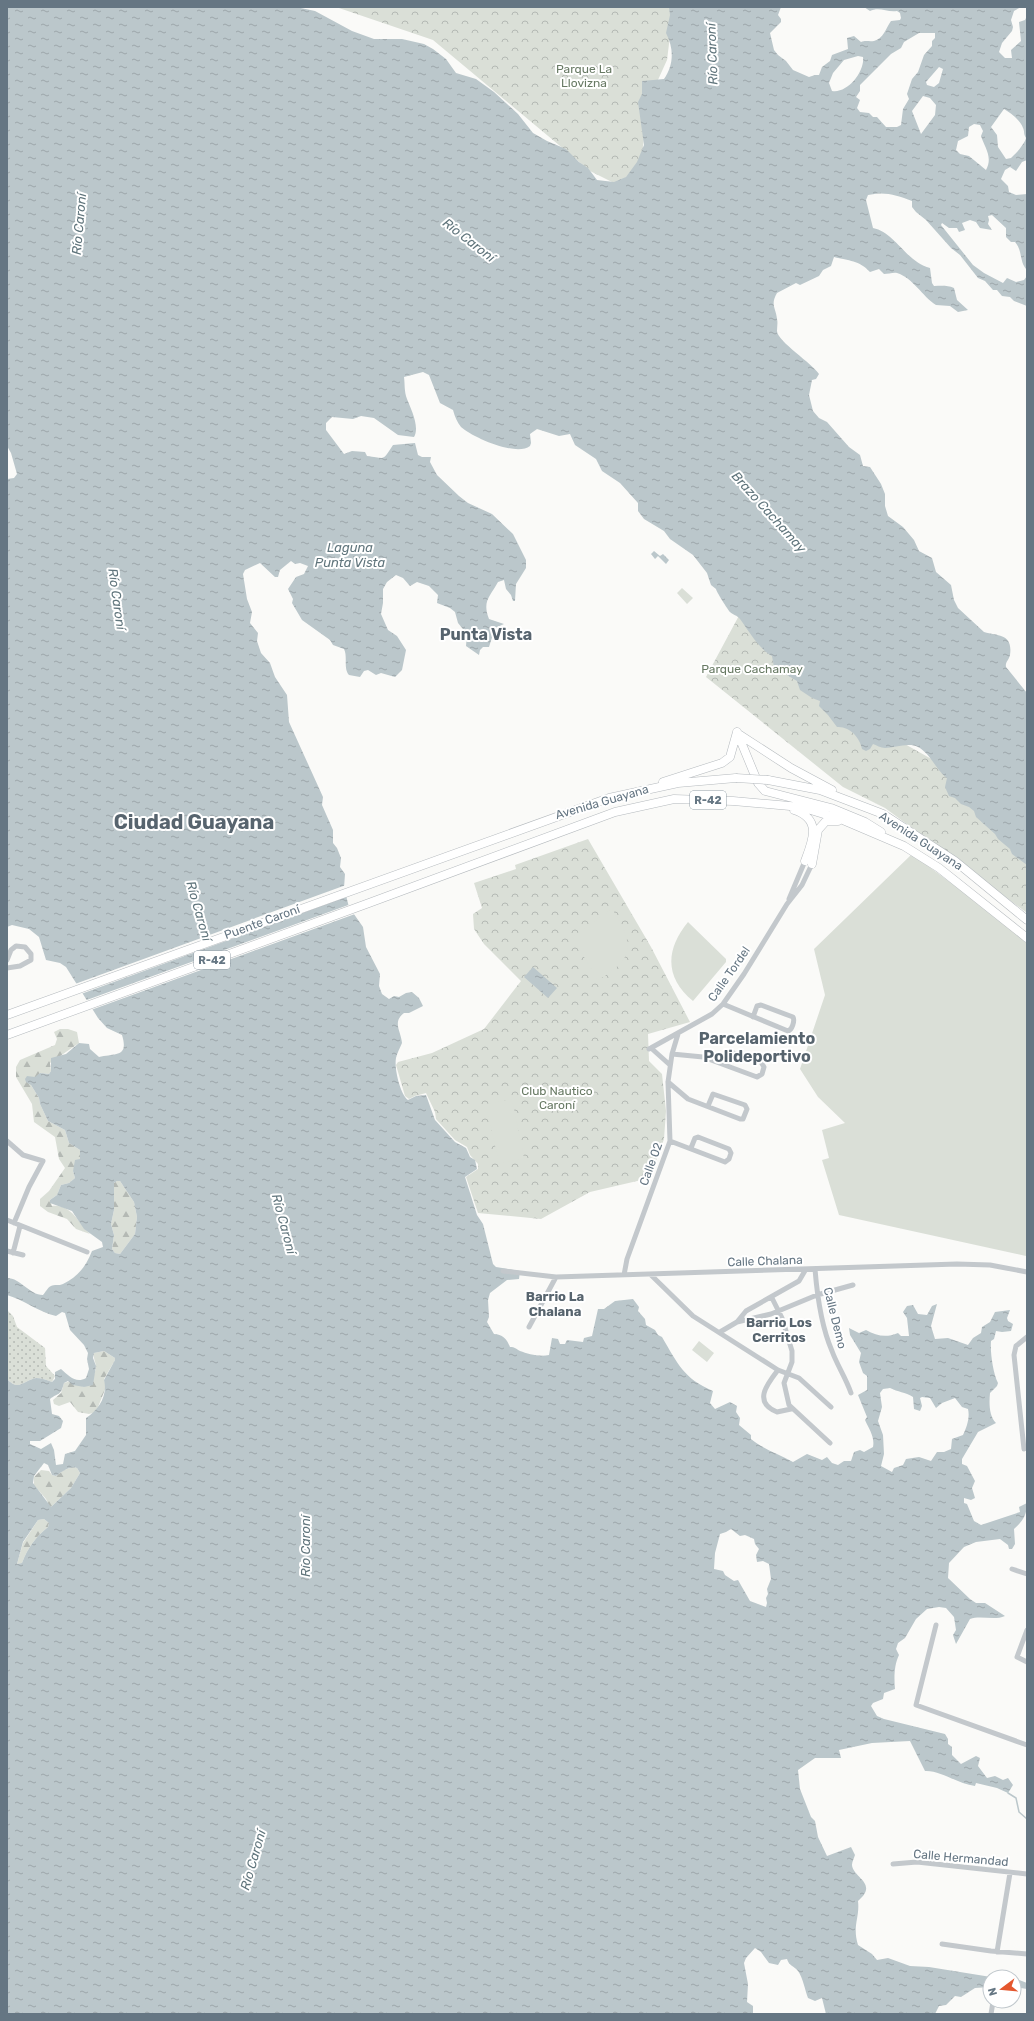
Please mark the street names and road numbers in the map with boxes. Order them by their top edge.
street label: Avenida Guayana [554,782,650,822]
road number: R-42 [690,791,726,809]
street label: Avenida Guayana [877,809,965,873]
street label: Puente Caroní [222,901,303,942]
street label: Calle Tordel [705,944,753,1004]
road number: R-42 [194,951,230,969]
street label: Calle 02 [637,1141,665,1187]
street label: Calle Chalana [727,1253,803,1269]
street label: Calle Demo [821,1286,849,1350]
street label: Calle Hermandad [913,1847,1009,1869]

